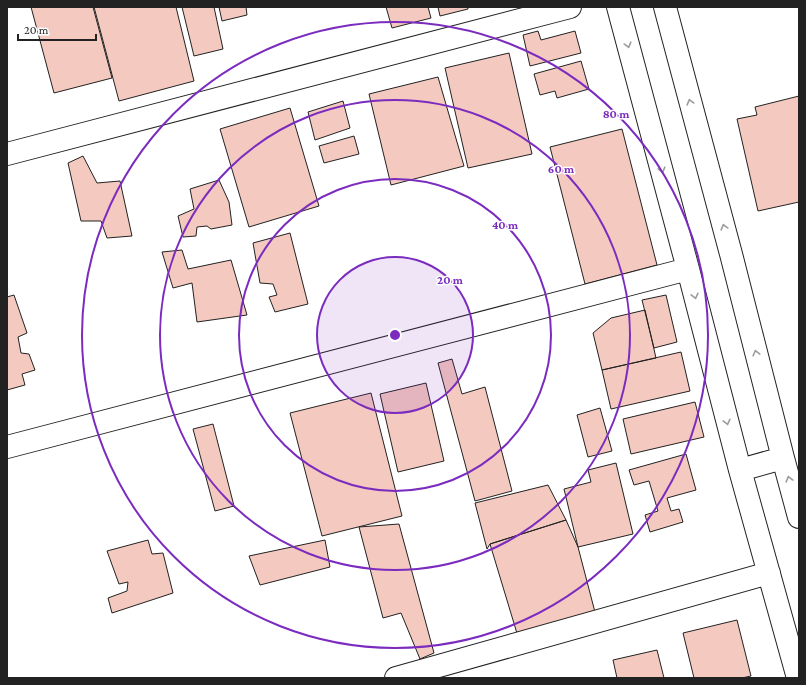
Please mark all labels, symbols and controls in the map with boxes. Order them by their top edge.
scale bar [18,16,96,42]
text: 20 m [24,23,49,37]
one-way arrow [623,41,632,48]
one-way arrow [687,98,695,105]
text: 80 m [603,107,630,121]
text: 60 m [548,162,575,176]
one-way arrow [657,167,666,174]
text: 40 m [492,218,519,232]
one-way arrow [720,224,729,231]
text: 20 m [437,273,464,287]
one-way arrow [690,292,699,299]
centre of rings [388,328,402,342]
one-way arrow [753,350,761,356]
one-way arrow [723,419,731,425]
one-way arrow [785,476,794,483]

